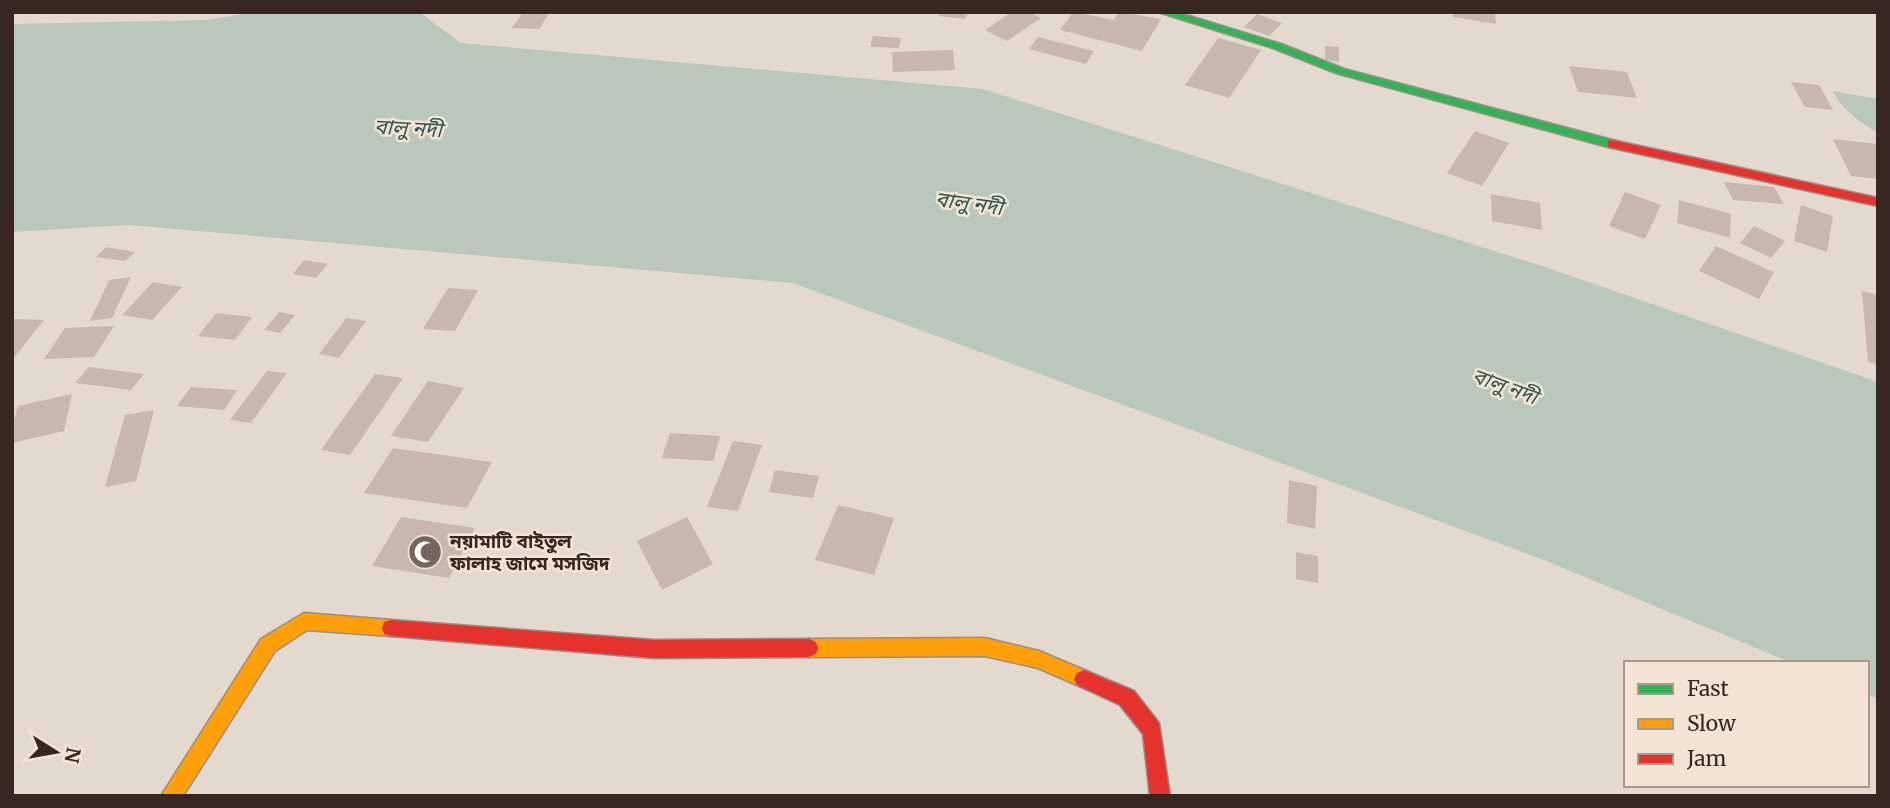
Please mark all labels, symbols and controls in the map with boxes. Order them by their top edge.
water label: বালু নদী [373,113,447,143]
water label: বালু নদী [933,185,1009,222]
water label: বালু নদী [1468,362,1546,412]
place label: নয়ামাটি বাইতুল ফালাহ জামে মসজিদ [449,529,610,575]
mosque icon: নয়ামাটি বাইতুল ফালাহ জামে মসজিদ [406,533,444,571]
legend [1624,661,1869,787]
text: Fast [1687,675,1729,702]
text: Slow [1687,710,1736,737]
north arrow [21,717,91,787]
text: Jam [1686,745,1726,772]
text: N [59,746,86,765]

